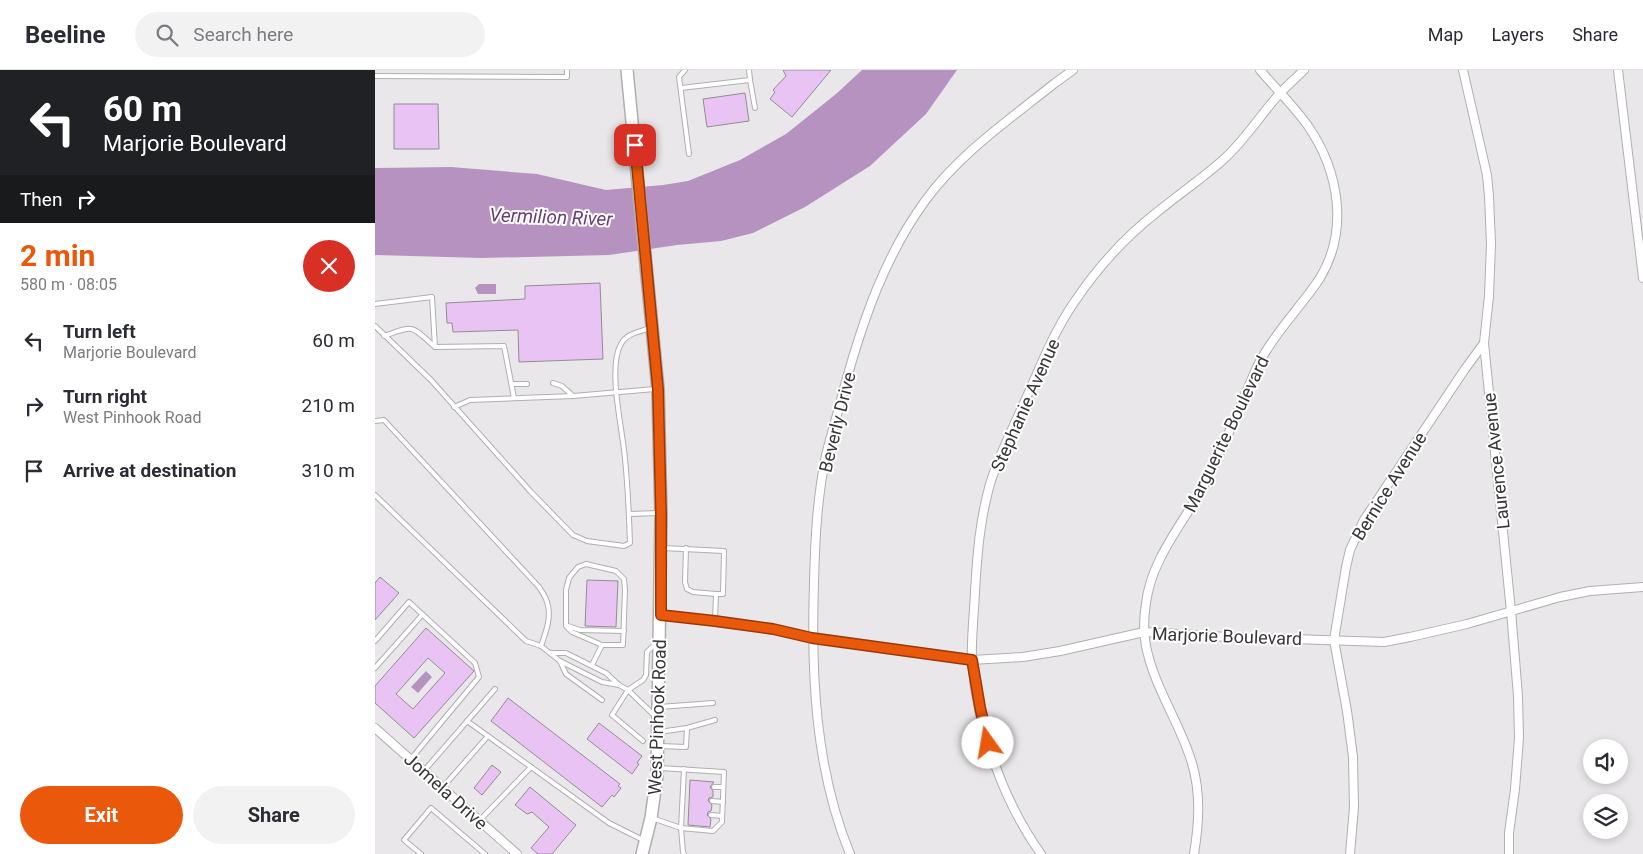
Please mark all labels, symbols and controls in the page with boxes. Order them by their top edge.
search box [135,12,485,57]
text: Beeline [25,21,105,49]
icon: search [153,21,181,49]
text: Search here [193,23,293,46]
text: Map [1428,24,1463,45]
text: Layers [1491,24,1544,45]
text: Share [1572,24,1618,45]
text: 60 m [103,89,182,130]
icon: left [20,90,85,155]
pin [614,124,656,166]
text: Marjorie Boulevard [103,131,287,156]
icon: arrive [621,131,649,159]
icon: right [72,185,100,213]
text: Then [20,188,62,211]
water label: Vermilion River [489,203,614,231]
text: 2 min [20,238,95,273]
button: close [303,240,355,292]
text: 580 m · 08:05 [20,275,117,294]
text: Turn left [63,320,136,343]
icon: left [20,327,48,355]
text: 60 m [312,329,355,352]
street label: Stephanie Avenue [986,335,1064,475]
text: Marjorie Boulevard [63,343,197,362]
street label: Marguerite Boulevard [1179,353,1273,515]
street label: Beverly Drive [814,370,860,474]
text: Turn right [63,385,147,408]
icon: right [20,392,48,420]
street label: Laurence Avenue [1478,392,1514,530]
text: 210 m [302,394,355,417]
text: West Pinhook Road [63,408,202,427]
street label: Bernice Avenue [1347,428,1431,544]
icon: arrive [20,457,48,485]
text: Arrive at destination [63,459,236,482]
text: 310 m [302,459,355,482]
street label: Marjorie Boulevard [1152,623,1302,649]
street label: West Pinhook Road [644,639,670,795]
position arrow [961,716,1013,768]
map controls [1583,739,1628,839]
button: sound [1583,739,1628,784]
street label: Jomela Drive [400,748,492,834]
button: Exit [20,786,183,844]
button: Share [193,786,355,844]
button: layers [1583,794,1628,839]

